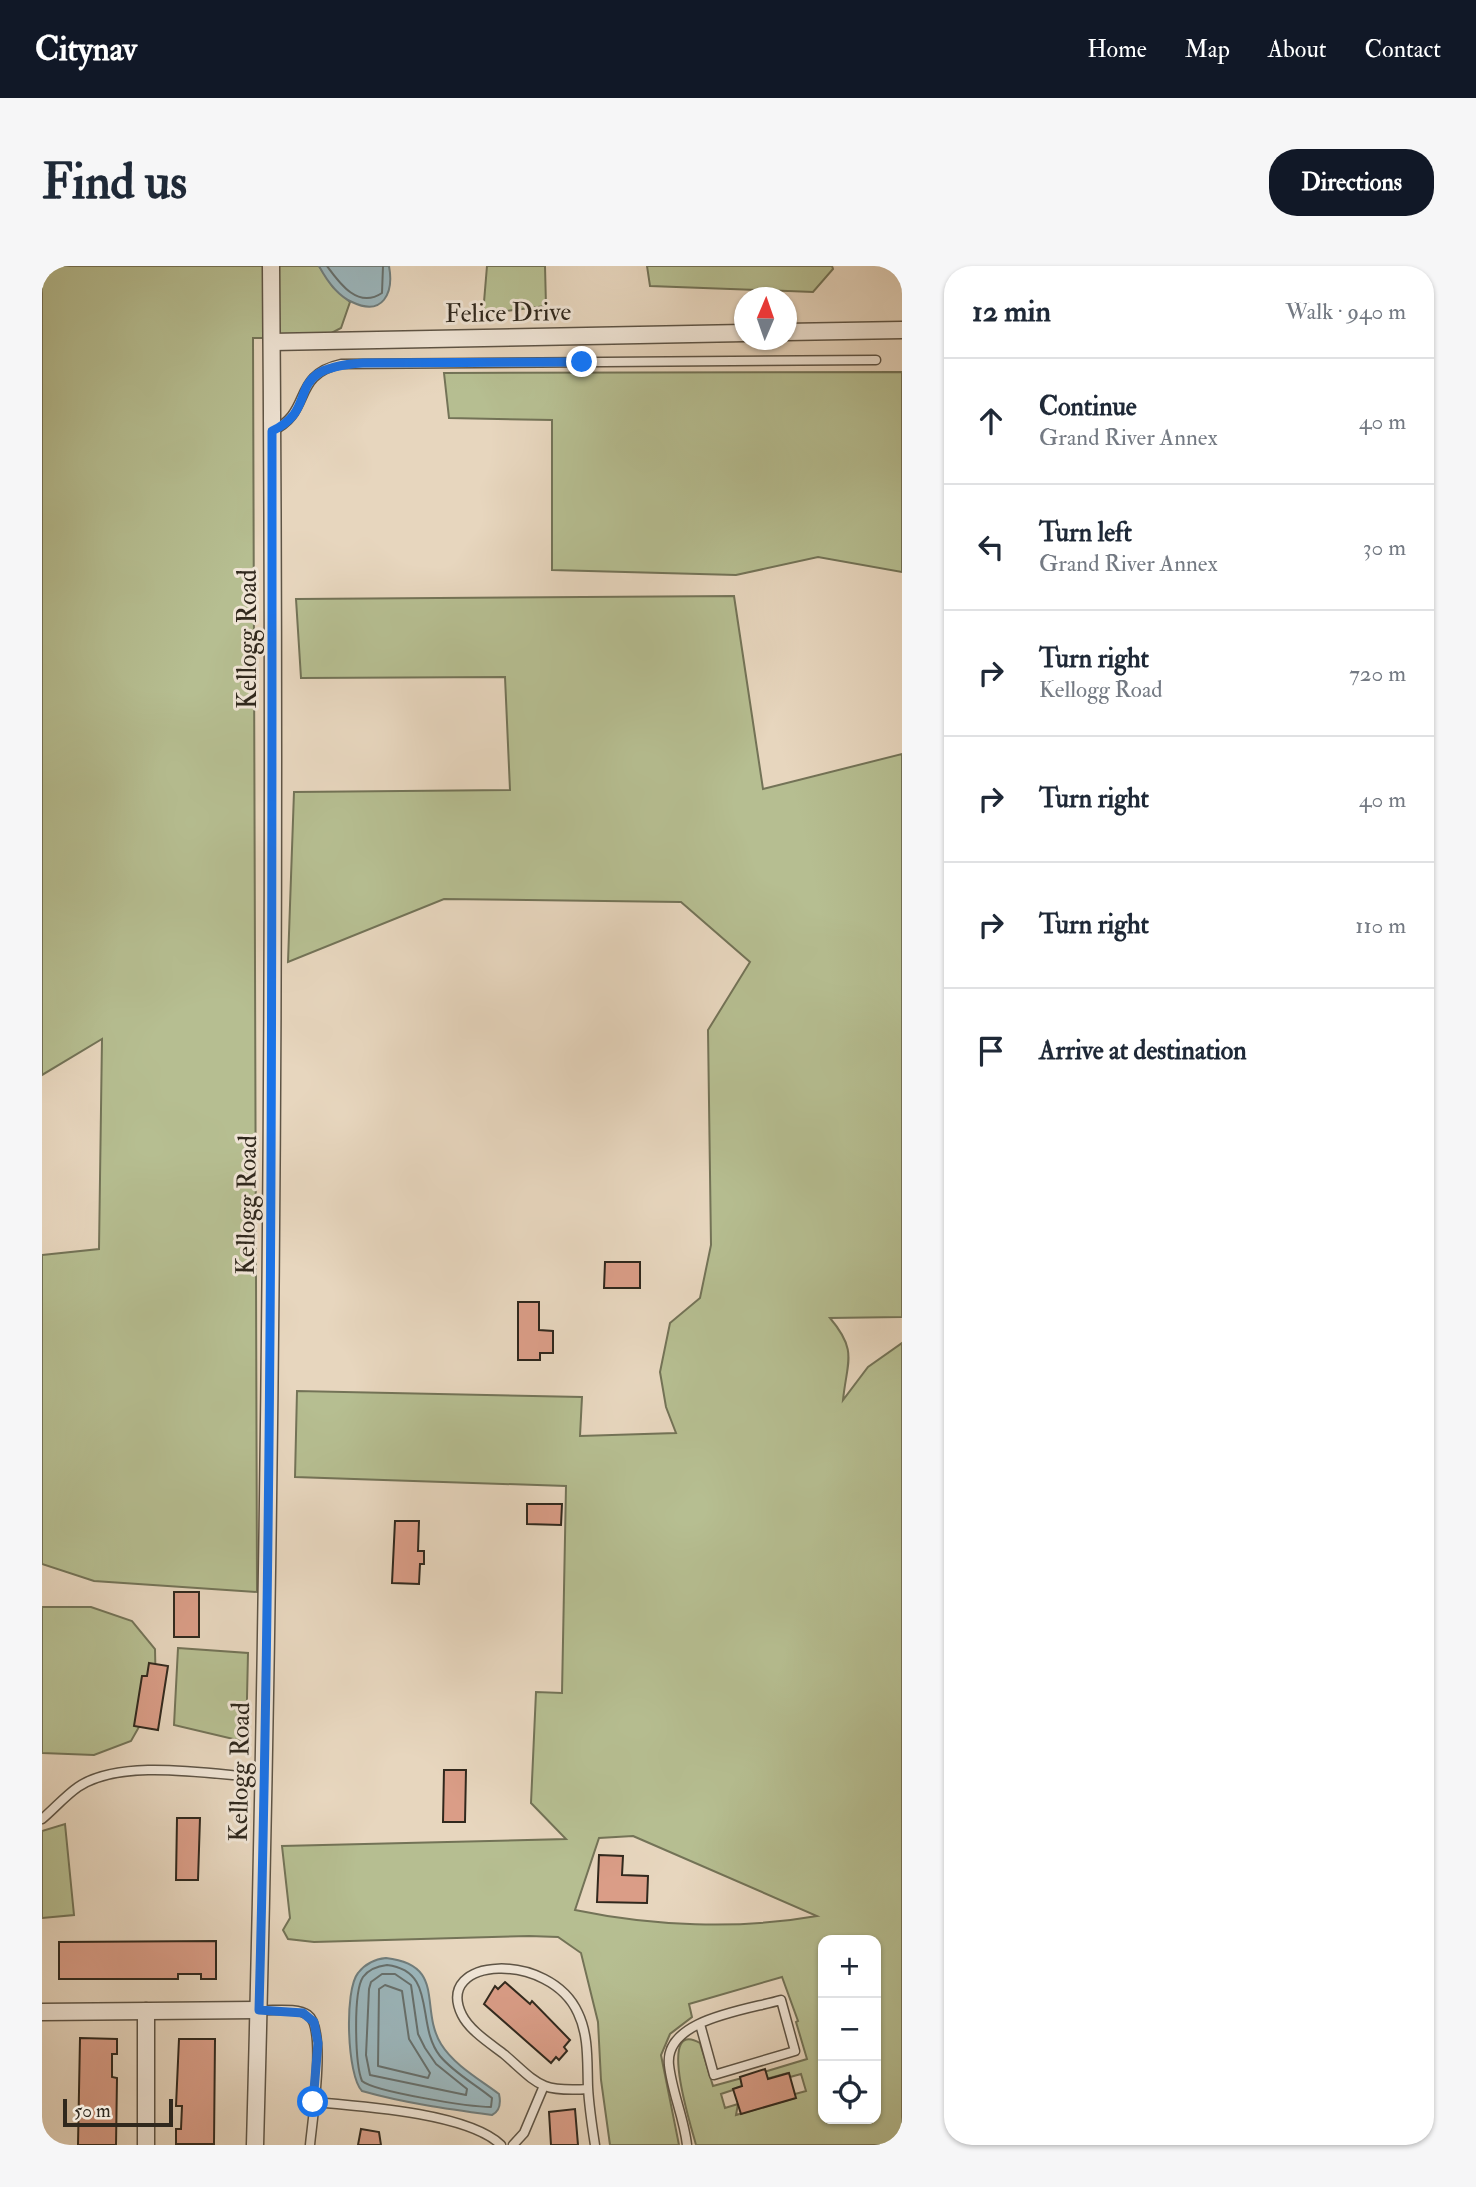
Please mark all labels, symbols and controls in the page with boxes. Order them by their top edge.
text: Citynav [35,29,137,70]
text: Home [1087,34,1147,65]
text: Map [1185,34,1230,65]
text: About [1268,34,1327,65]
text: Contact [1365,34,1441,65]
button: Directions [1269,149,1434,216]
text: Find us [42,152,187,213]
north arrow [734,287,797,350]
text: 12 min [972,293,1051,330]
street label: Felice Drive [445,296,572,330]
text: Walk · 940 m [1285,297,1406,326]
route end [566,346,597,377]
text: Continue [1039,391,1137,423]
icon: ahead [972,402,1010,440]
text: 40 m [1359,407,1406,436]
text: Grand River Annex [1039,423,1218,452]
text: Turn left [1039,517,1132,549]
icon: left [972,528,1010,566]
text: 30 m [1363,533,1406,562]
text: Grand River Annex [1039,549,1218,578]
street label: Kellogg Road [232,569,264,709]
text: Turn right [1039,643,1149,675]
icon: right [972,654,1010,692]
text: 720 m [1349,659,1406,688]
text: Kellogg Road [1039,675,1163,704]
icon: right [972,780,1010,818]
text: Turn right [1039,783,1149,815]
text: 40 m [1359,785,1406,814]
icon: right [972,906,1010,944]
text: Turn right [1039,909,1149,941]
text: 110 m [1355,911,1406,940]
icon: arrive [972,1032,1010,1070]
text: Arrive at destination [1039,1035,1247,1067]
street label: Kellogg Road [230,1135,264,1275]
street label: Kellogg Road [223,1702,257,1842]
map controls [818,1935,881,2124]
button: + [818,1935,881,1998]
button: − [818,1998,881,2061]
button: locate [818,2061,881,2124]
route start [297,2086,328,2117]
scale bar [63,2096,173,2128]
text: 50 m [74,2099,111,2123]

